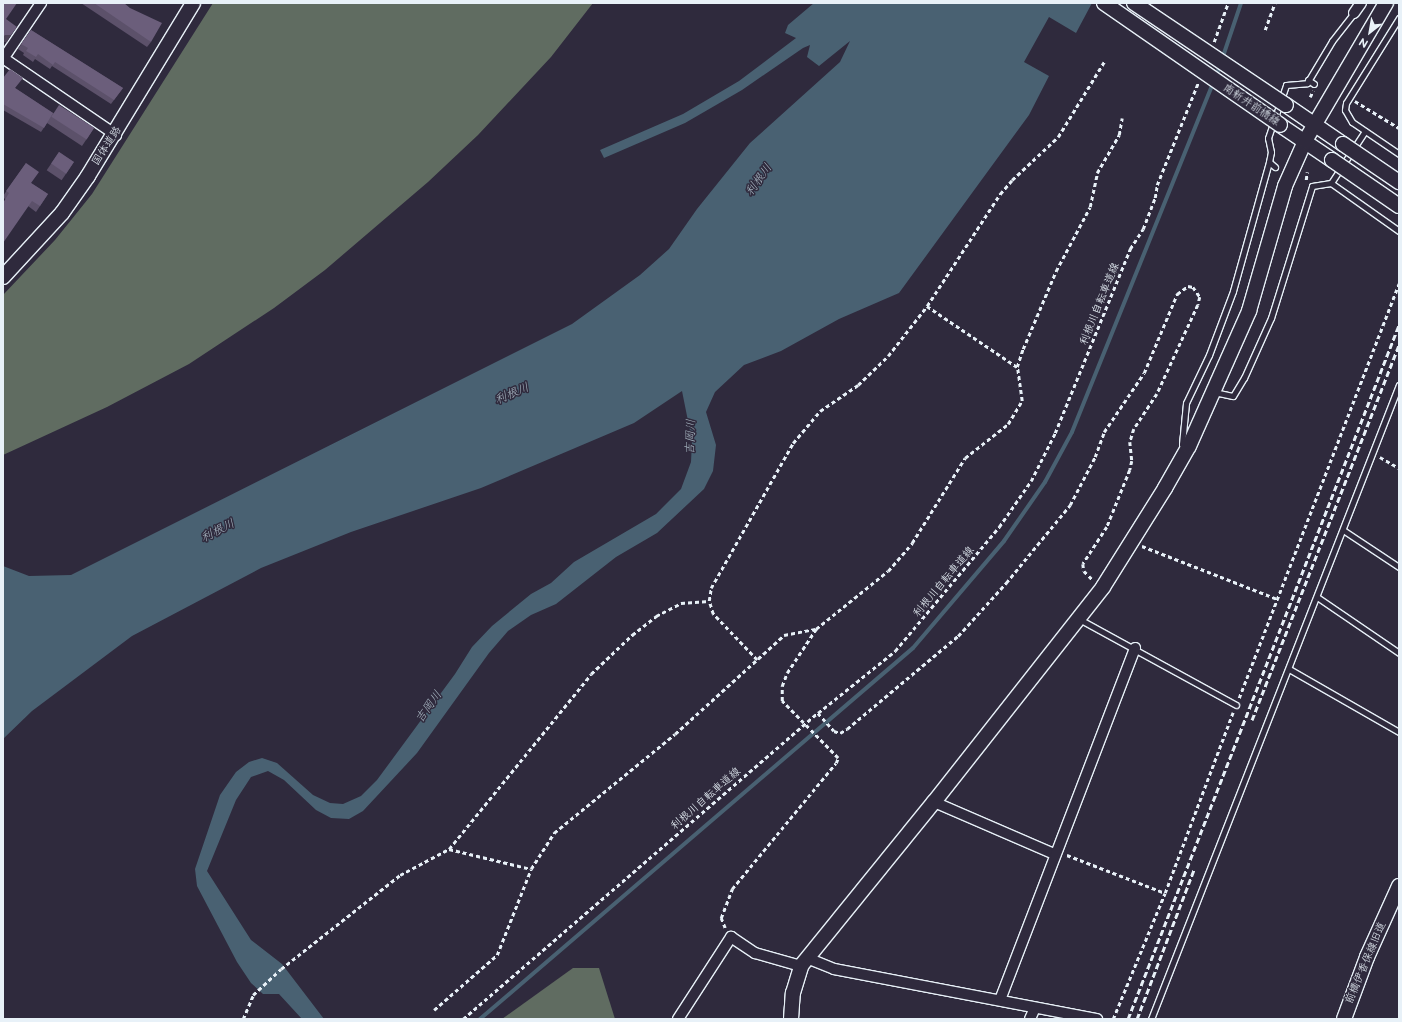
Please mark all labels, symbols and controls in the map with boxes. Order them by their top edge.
north arrow [1350,12,1390,52]
text: N [1357,35,1370,50]
street label: 南新井前橋線 [1220,81,1282,129]
street label: 国体道路 [89,124,125,168]
water label: 利根川 [743,161,775,199]
street label: 利根川自転車道線 [1077,261,1123,347]
water label: 利根川 [493,380,531,408]
water label: 吉岡川 [683,419,699,455]
water label: 利根川 [199,516,237,546]
street label: 利根川自転車道線 [911,544,977,620]
water label: 吉岡川 [413,688,445,726]
street label: 利根川自転車道線 [668,765,744,833]
street label: 前橋伊香保線旧道 [1343,920,1389,1006]

